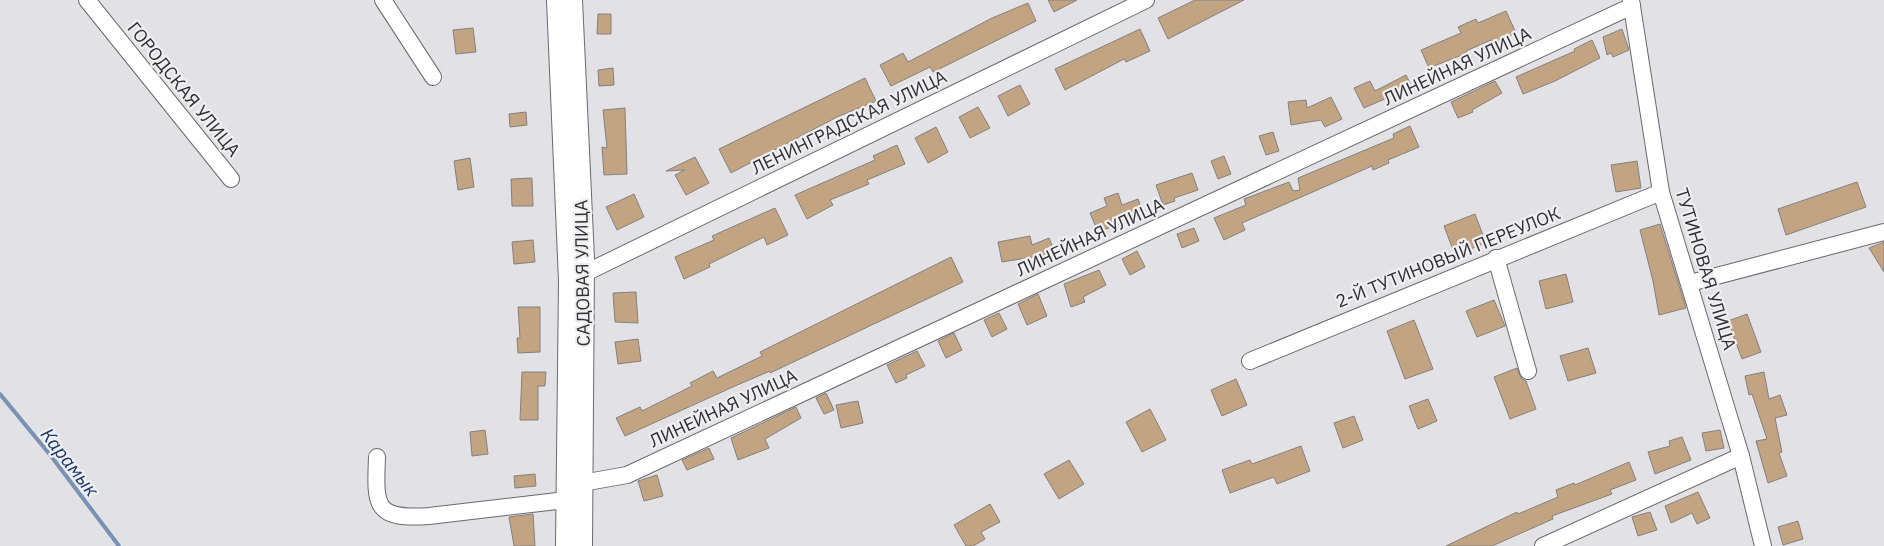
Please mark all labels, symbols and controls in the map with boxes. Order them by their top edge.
street label: ГОРОДСКАЯ УЛИЦА [123,17,246,161]
street label: ЛИНЕЙНАЯ УЛИЦА [1379,21,1535,110]
street label: ЛЕНИНГРАДСКАЯ УЛИЦА [748,64,951,179]
street label: ТУТИНОВАЯ УЛИЦА [1670,185,1742,353]
street label: ЛИНЕЙНАЯ УЛИЦА [1012,192,1168,281]
street label: САДОВАЯ УЛИЦА [569,199,595,347]
street label: 2-Й ТУТИНОВЫЙ ПЕРЕУЛОК [1332,201,1564,313]
street label: ЛИНЕЙНАЯ УЛИЦА [645,363,801,452]
water label: Карамык [36,423,105,502]

